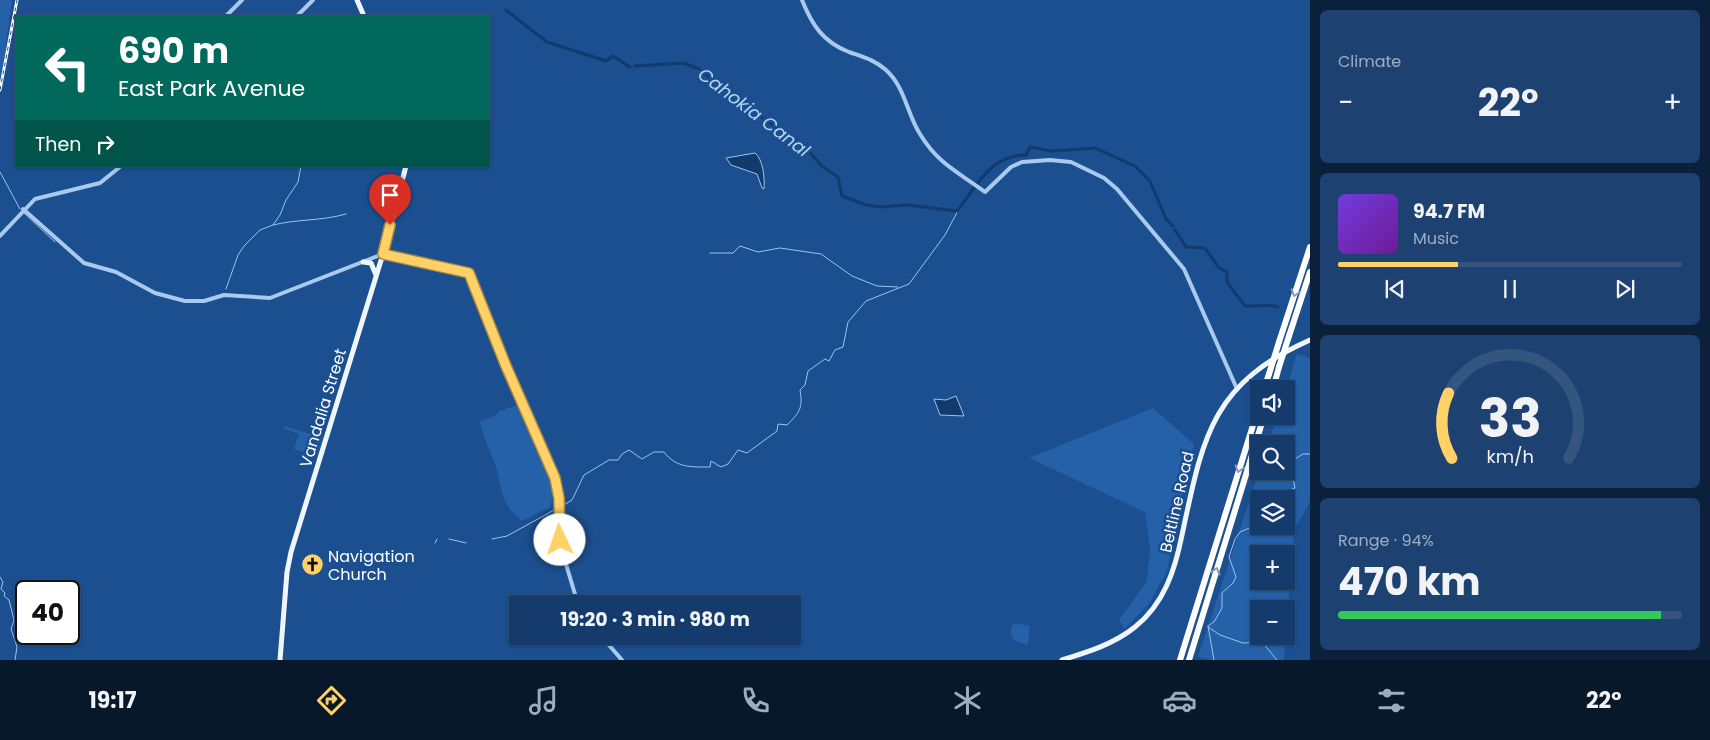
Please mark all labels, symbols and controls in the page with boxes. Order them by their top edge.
text: 690 m [118,26,229,75]
icon: left [35,35,100,100]
text: Climate [1338,50,1401,73]
water label: Cahokia Canal [693,62,816,163]
text: East Park Avenue [118,73,305,104]
text: 22° [1478,76,1539,129]
text: − [1338,83,1353,122]
text: + [1663,83,1682,122]
icon: right [91,130,119,158]
text: Then [35,131,81,158]
pin [369,174,411,225]
icon: arrive [376,181,404,209]
text: 94.7 FM [1413,198,1485,225]
text: Music [1413,227,1459,250]
icon: previous [1381,275,1409,303]
icon: pause [1496,275,1524,303]
icon: next [1611,275,1639,303]
one-way arrow [1290,288,1300,297]
street label: Vandalia Street [294,346,352,470]
map controls [1250,380,1295,645]
button: sound [1250,380,1295,425]
text: 33 [1479,382,1541,455]
button: search [1250,435,1295,480]
text: km/h [1486,444,1534,469]
street label: Beltline Road [1154,449,1200,555]
one-way arrow [1235,465,1245,473]
button: layers [1250,490,1295,535]
position arrow [533,513,585,565]
text: Range · 94% [1338,529,1434,552]
place label: Navigation Church [328,545,415,586]
button: + [1250,545,1295,590]
church icon: Navigation Church [300,553,324,577]
text: 470 km [1338,555,1481,608]
one-way arrow [1211,567,1221,576]
speed limit sign: 40 [15,580,80,645]
button: − [1250,600,1295,645]
text: 19:20 · 3 min · 980 m [560,606,750,633]
icon: directions [314,683,349,718]
icon: music [526,683,561,718]
icon: phone [738,683,773,718]
icon: climate [950,683,985,718]
icon: car [1162,683,1197,718]
icon: filters [1374,683,1409,718]
text: 19:17 [89,685,137,716]
text: 22° [1586,685,1621,716]

